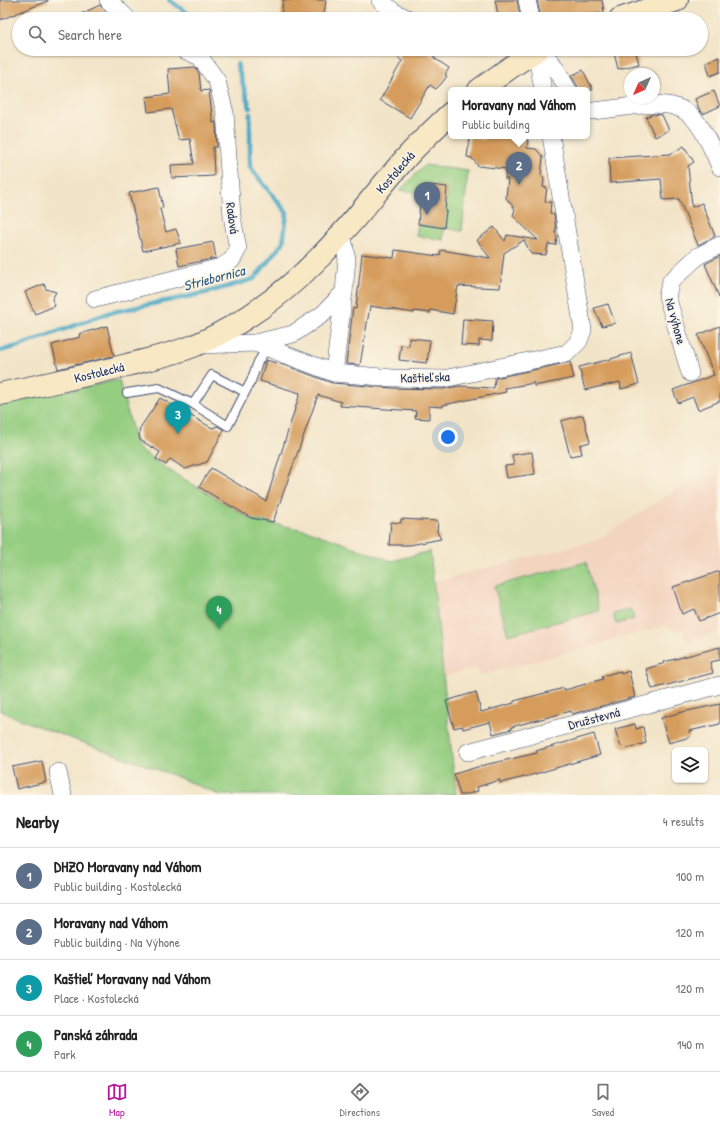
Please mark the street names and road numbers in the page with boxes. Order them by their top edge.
street label: Kostolecká [372,147,418,197]
street label: Radová [222,201,244,235]
street label: Na výhone [661,296,691,346]
street label: Kostolecká [72,357,126,387]
street label: Kaštieľska [400,367,450,387]
street label: Družstevná [566,702,622,734]

